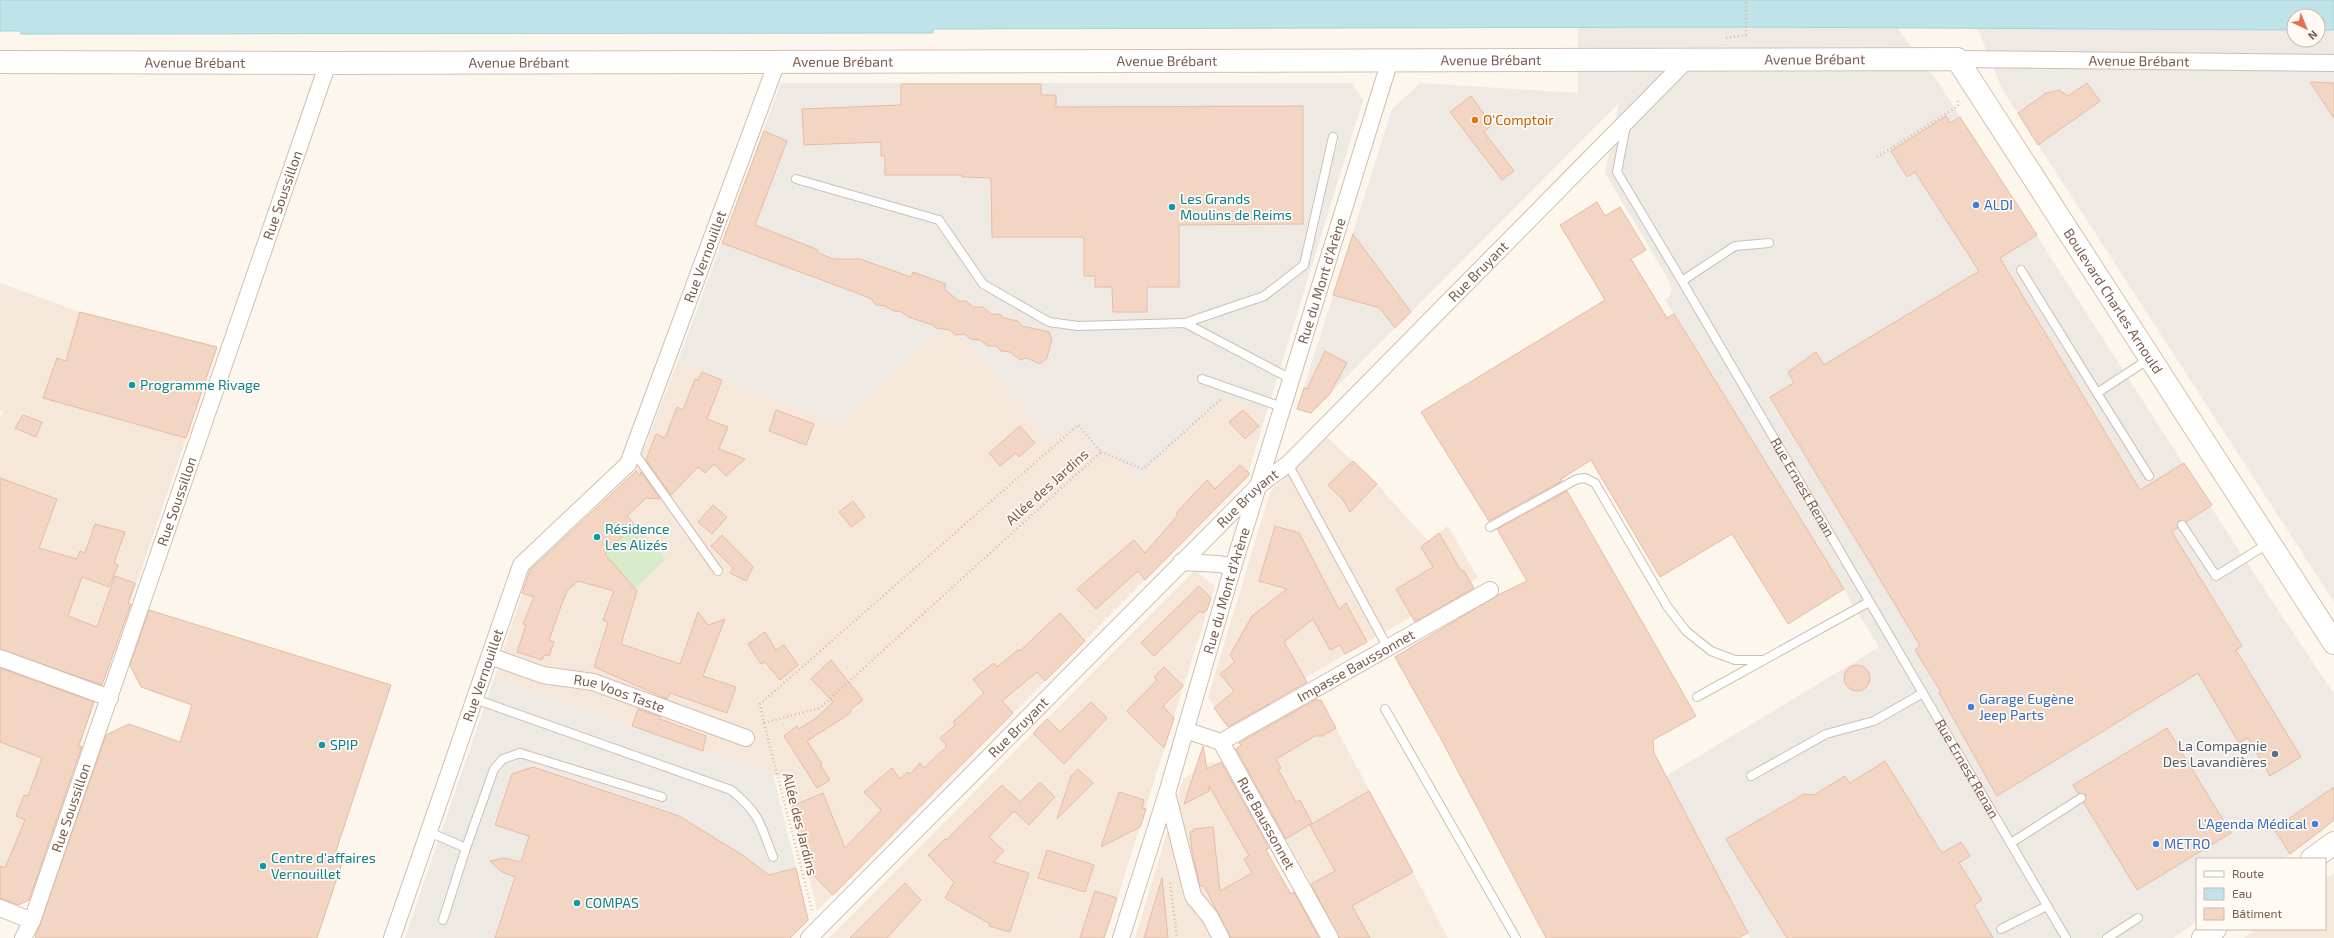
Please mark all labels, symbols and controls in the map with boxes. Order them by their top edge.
north arrow [2286,8,2326,48]
text: N [2306,28,2321,43]
street label: Avenue Brébant [1765,50,1865,67]
street label: Avenue Brébant [1441,51,1541,68]
street label: Avenue Brébant [2088,51,2190,69]
street label: Avenue Brébant [1117,52,1217,69]
street label: Avenue Brébant [145,53,245,71]
street label: Avenue Brébant [469,53,569,71]
street label: Avenue Brébant [793,53,893,70]
place label: O'Comptoir [1483,111,1554,128]
marker: O'Comptoir [1470,115,1480,125]
street label: Rue Soussillon [259,148,305,242]
place label: Les Grands Moulins de Reims [1180,190,1292,223]
place label: ALDI [1984,196,2013,213]
marker: ALDI [1971,200,1981,210]
marker: Les Grands Moulins de Reims [1167,202,1177,212]
street label: Rue Vernouillet [680,208,729,305]
street label: Rue du Mont d'Arène [1294,216,1349,346]
street label: Boulevard Charles Arnould [2060,225,2167,377]
street label: Rue Bruyant [1444,237,1511,305]
place label: Programme Rivage [140,376,260,393]
marker: Programme Rivage [127,380,137,390]
street label: Rue Ernest Renan [1767,434,1839,540]
street label: Allée des Jardins [1002,445,1091,528]
street label: Rue Soussillon [153,454,199,548]
street label: Rue Bruyant [1213,465,1281,531]
place label: Résidence Les Alizés [605,520,670,553]
street label: Rue du Mont d'Arène [1199,525,1253,656]
marker: Résidence Les Alizés [592,532,602,542]
street label: Impasse Baussonnet [1294,625,1418,705]
street label: Rue Vernouillet [459,627,506,724]
street label: Rue Voos Taste [573,670,667,716]
place label: Garage Eugène Jeep Parts [1979,690,2074,723]
street label: Rue Bruyant [984,693,1052,761]
marker: Garage Eugène Jeep Parts [1966,702,1976,712]
street label: Rue Ernest Renan [1932,716,2003,821]
place label: SPIP [330,736,358,753]
place label: La Compagnie Des Lavandières [2163,737,2267,770]
marker: SPIP [317,740,327,750]
marker: La Compagnie Des Lavandières [2270,749,2280,759]
street label: Rue Soussillon [47,761,94,854]
street label: Allée des Jardins [779,771,821,877]
street label: Rue Baussonnet [1234,774,1299,872]
place label: L'Agenda Médical [2198,815,2308,832]
marker: L'Agenda Médical [2310,819,2320,829]
place label: METRO [2164,835,2210,852]
marker: METRO [2151,839,2161,849]
place label: Centre d'affaires Vernouillet [271,849,376,882]
legend [2196,858,2326,930]
marker: Centre d'affaires Vernouillet [258,861,268,871]
text: Route [2232,866,2264,880]
text: Eau [2232,886,2252,900]
place label: COMPAS [585,894,639,911]
marker: COMPAS [572,898,582,908]
text: Bâtiment [2232,906,2283,920]

